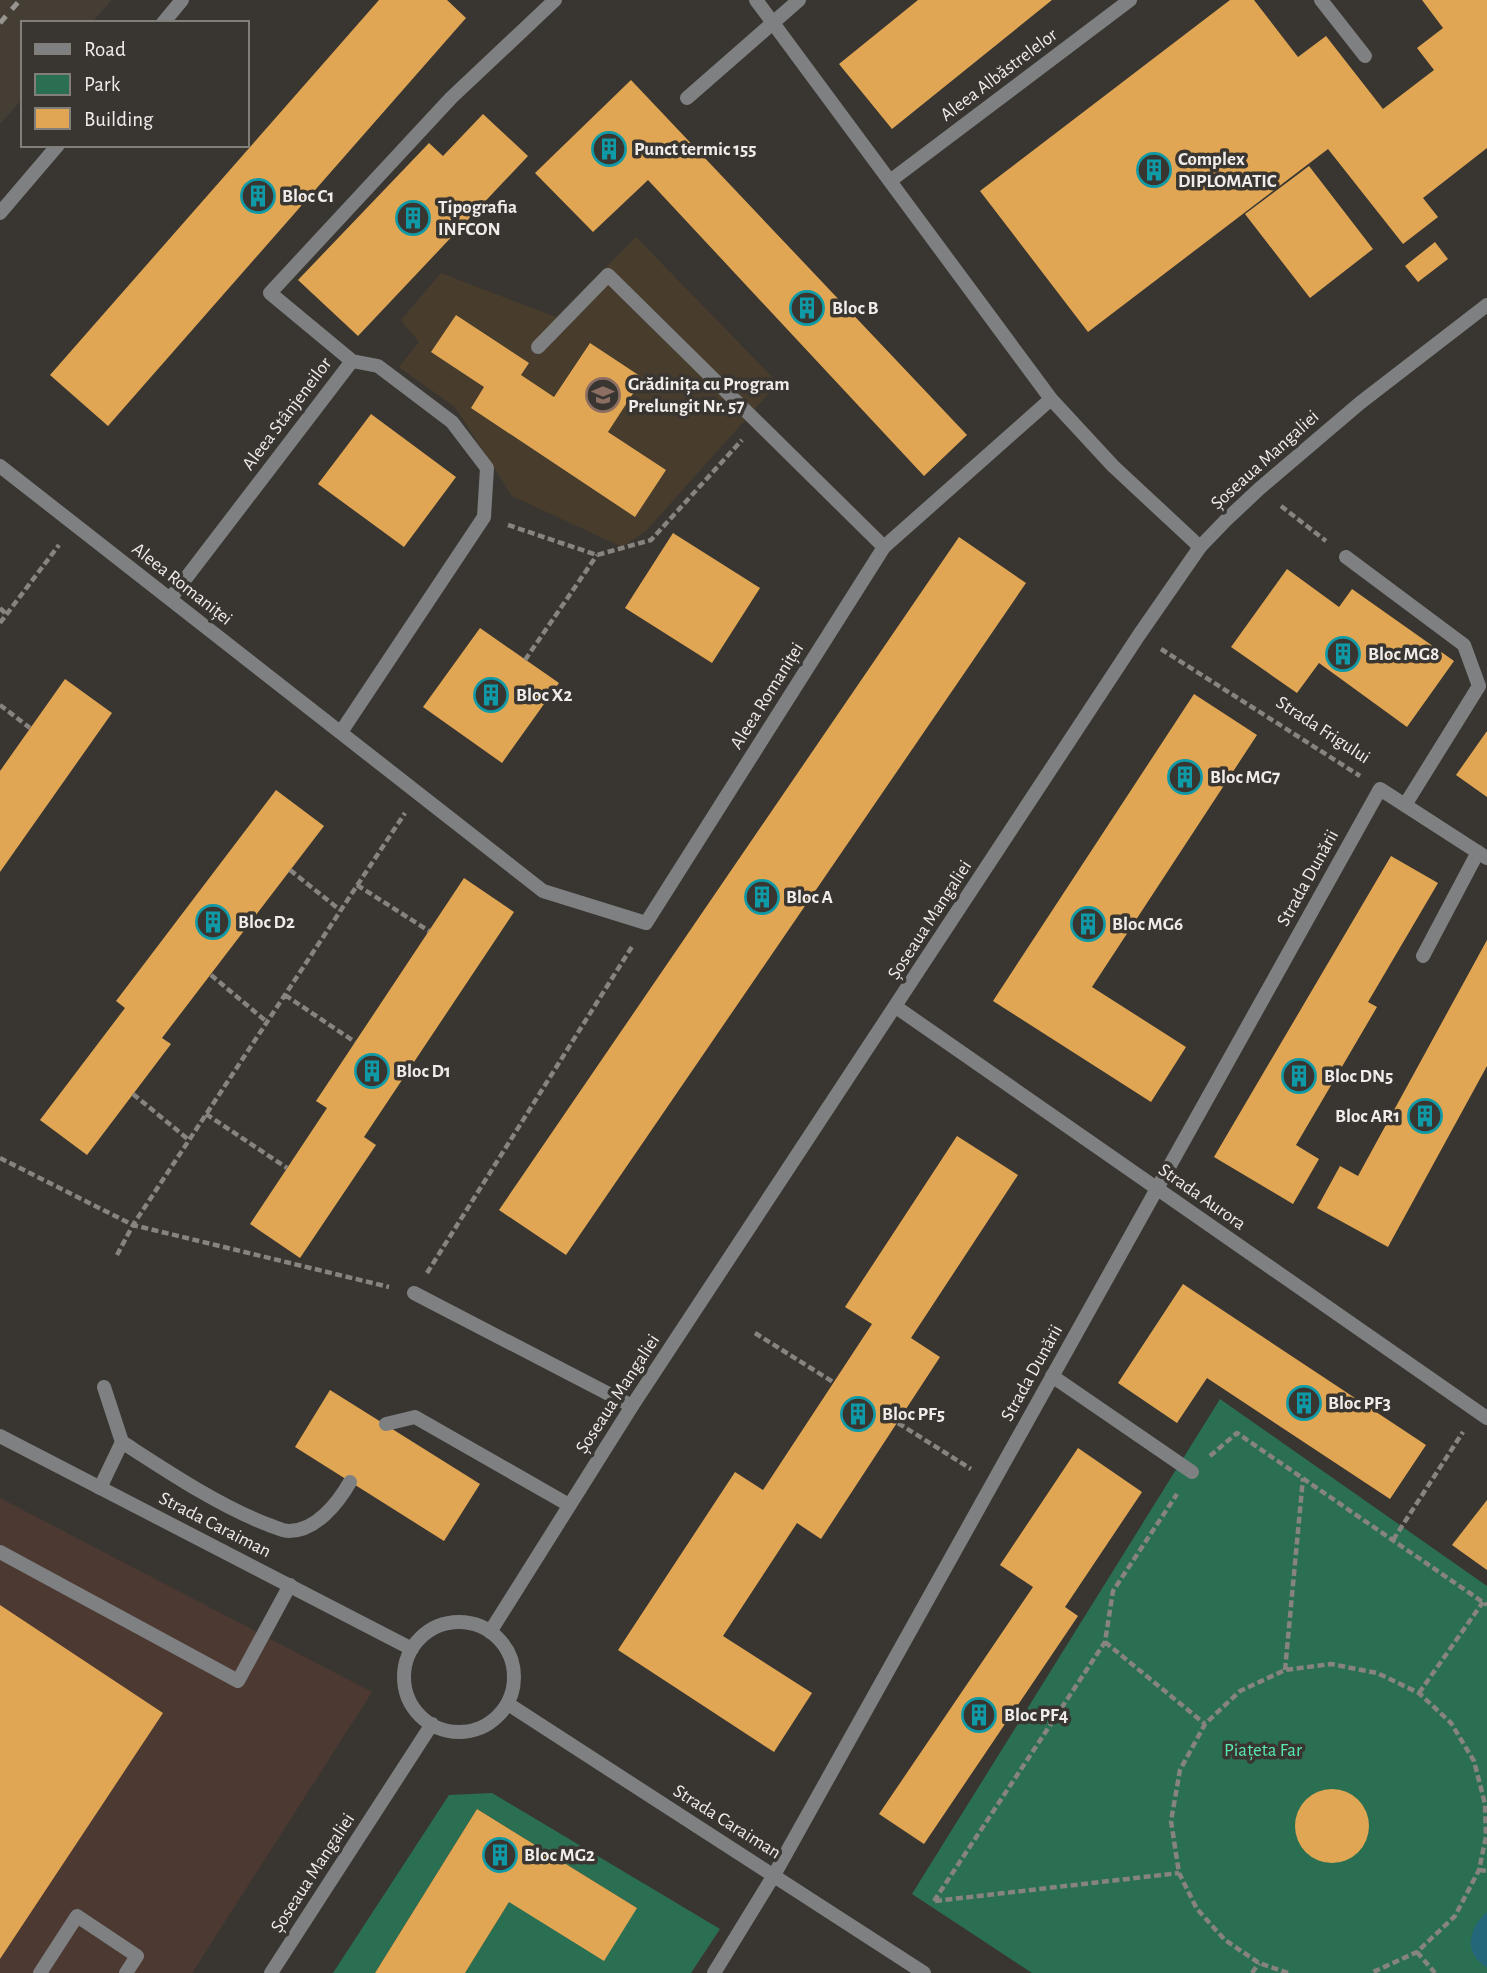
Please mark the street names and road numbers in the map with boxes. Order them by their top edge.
street label: Aleea Albăstrelelor [937,25,1061,125]
street label: Aleea Stânjeneilor [239,354,335,474]
street label: Șoseaua Mangaliei [1207,407,1323,514]
street label: Aleea Romaniței [128,539,236,630]
street label: Aleea Romaniței [727,639,808,753]
street label: Strada Frigului [1273,693,1373,767]
street label: Strada Dunării [1274,827,1342,929]
street label: Șoseaua Mangaliei [885,857,976,983]
street label: Strada Aurora [1155,1160,1249,1234]
street label: Strada Dunării [998,1322,1066,1424]
street label: Șoseaua Mangaliei [573,1331,664,1457]
street label: Strada Caraiman [156,1489,274,1561]
street label: Strada Caraiman [670,1781,784,1863]
street label: Șoseaua Mangaliei [268,1810,359,1936]

